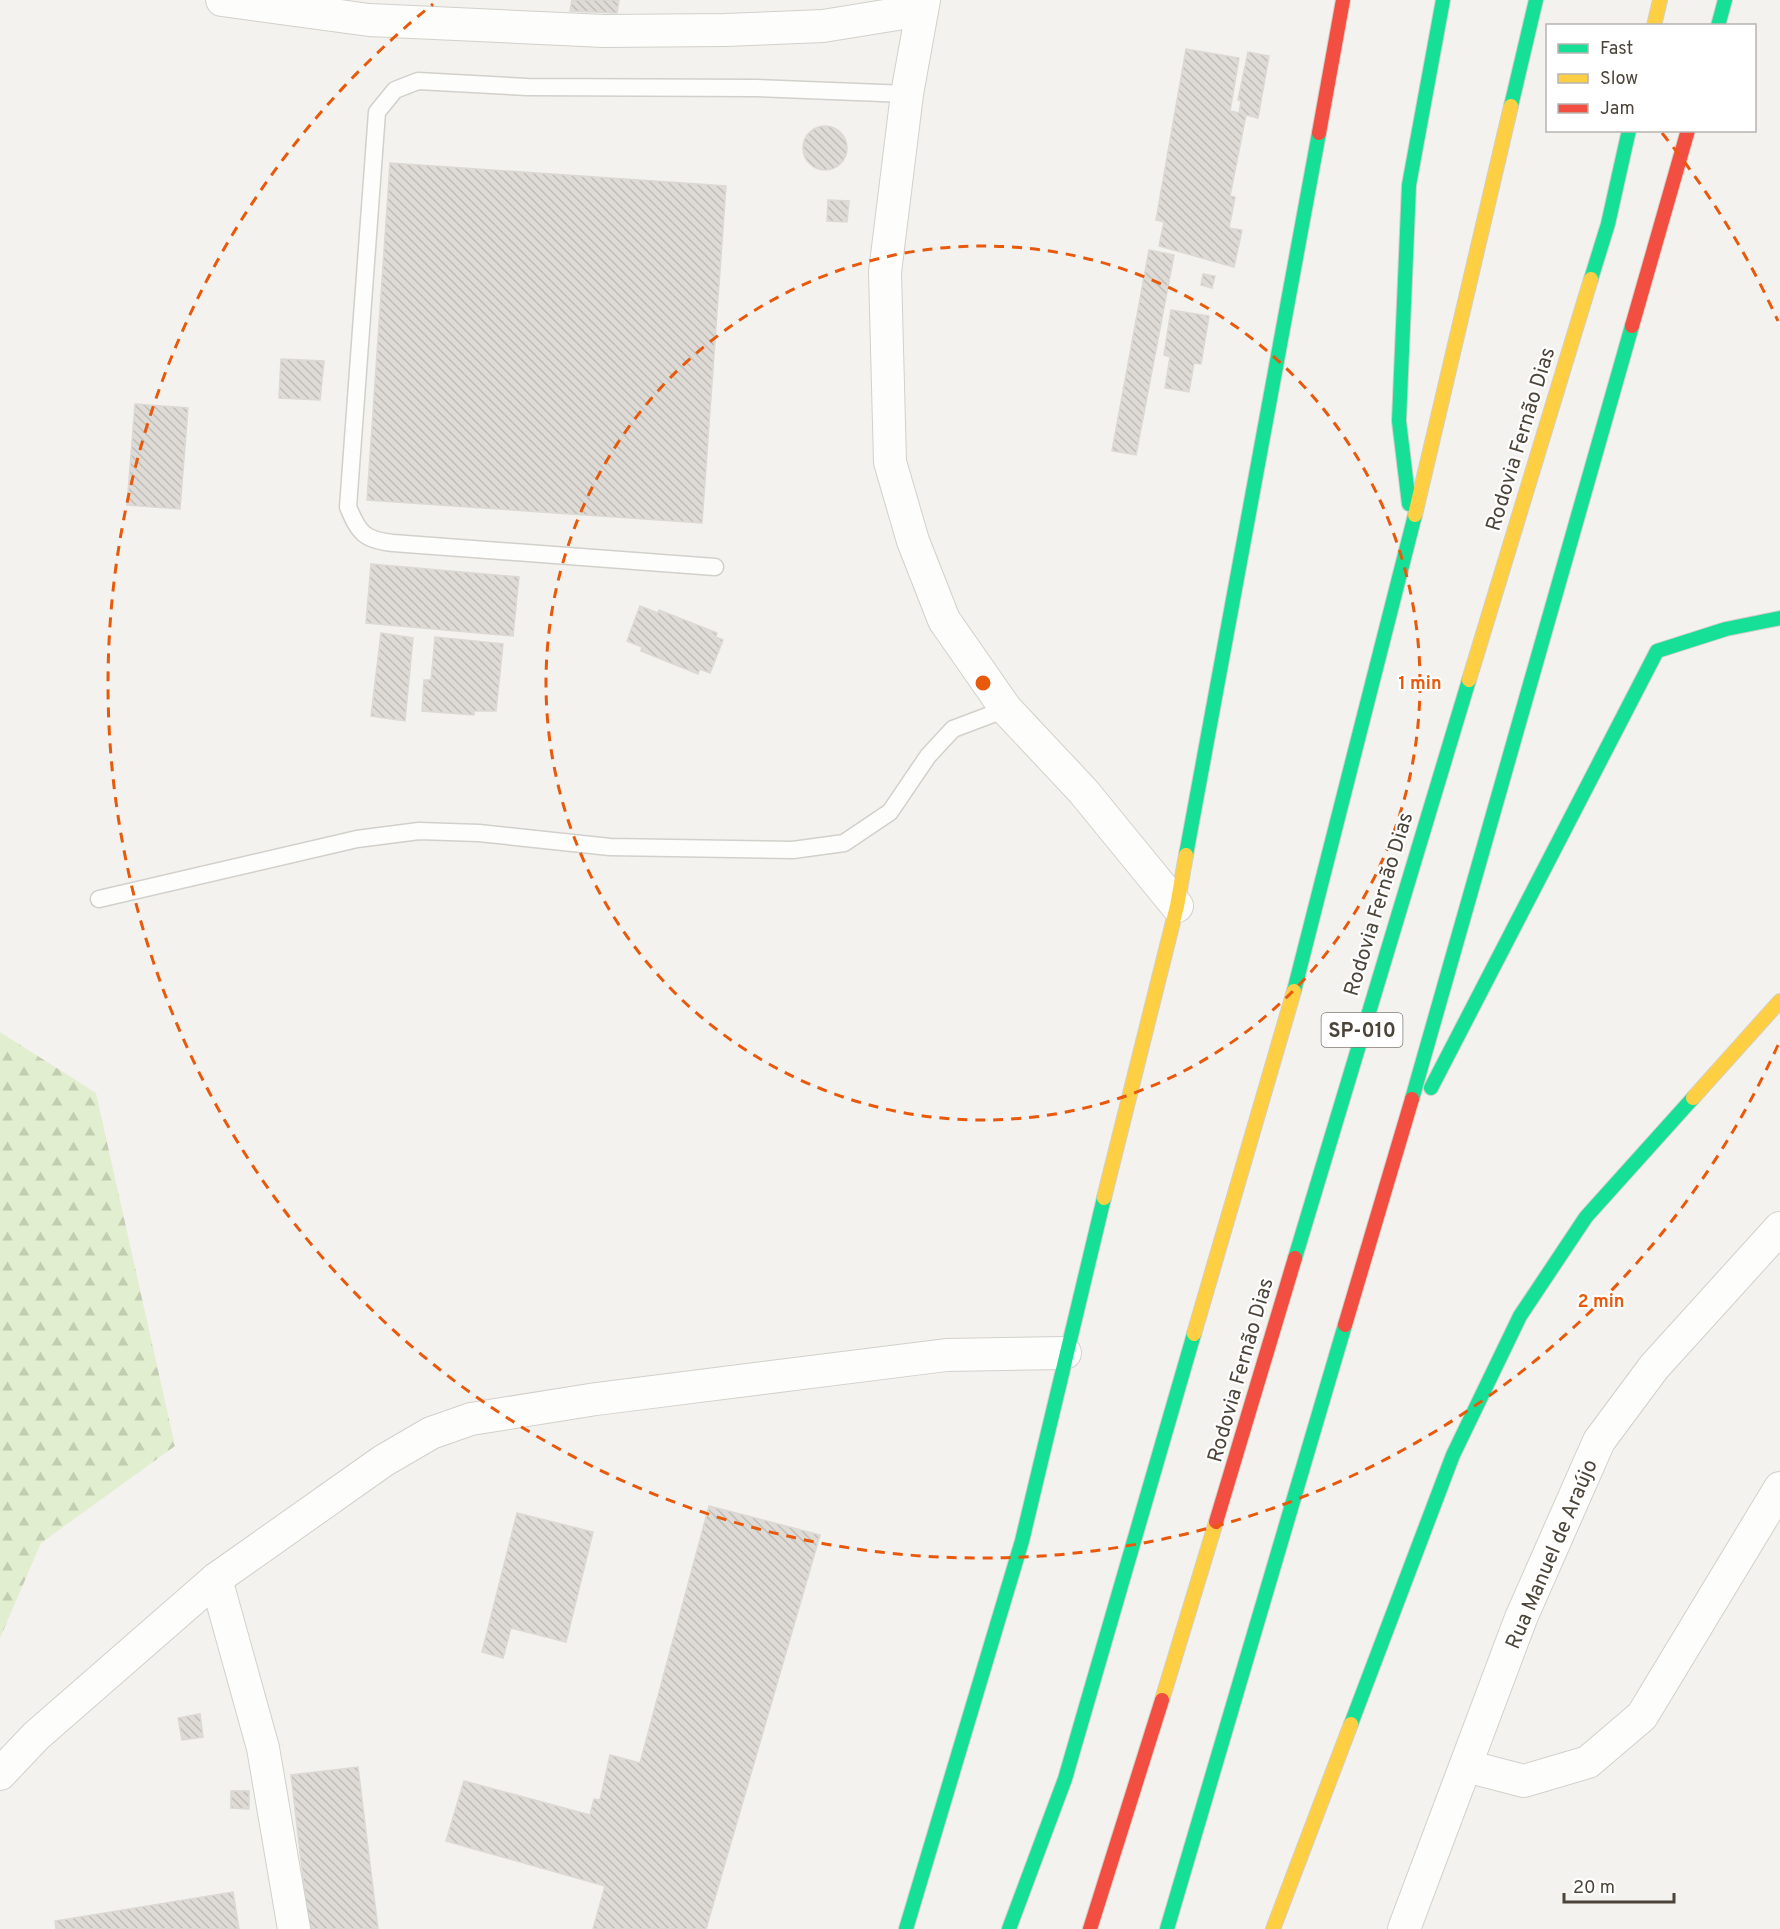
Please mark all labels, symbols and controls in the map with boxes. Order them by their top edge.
legend [1546,24,1756,132]
text: Fast [1600,38,1633,61]
text: Slow [1600,68,1638,91]
text: Jam [1600,98,1635,121]
street label: Rodovia Fernão Dias [1481,344,1562,535]
centre of rings [973,673,993,693]
text: 1 min [1398,673,1442,696]
street label: Rodovia Fernão Dias [1339,809,1420,1000]
road number: SP-010 [1322,1013,1402,1047]
street label: Rodovia Fernão Dias [1202,1275,1281,1466]
text: 2 min [1577,1291,1625,1314]
street label: Rua Manuel de Araújo [1500,1456,1605,1654]
scale bar [1564,1866,1674,1904]
text: 20 m [1573,1877,1615,1900]

